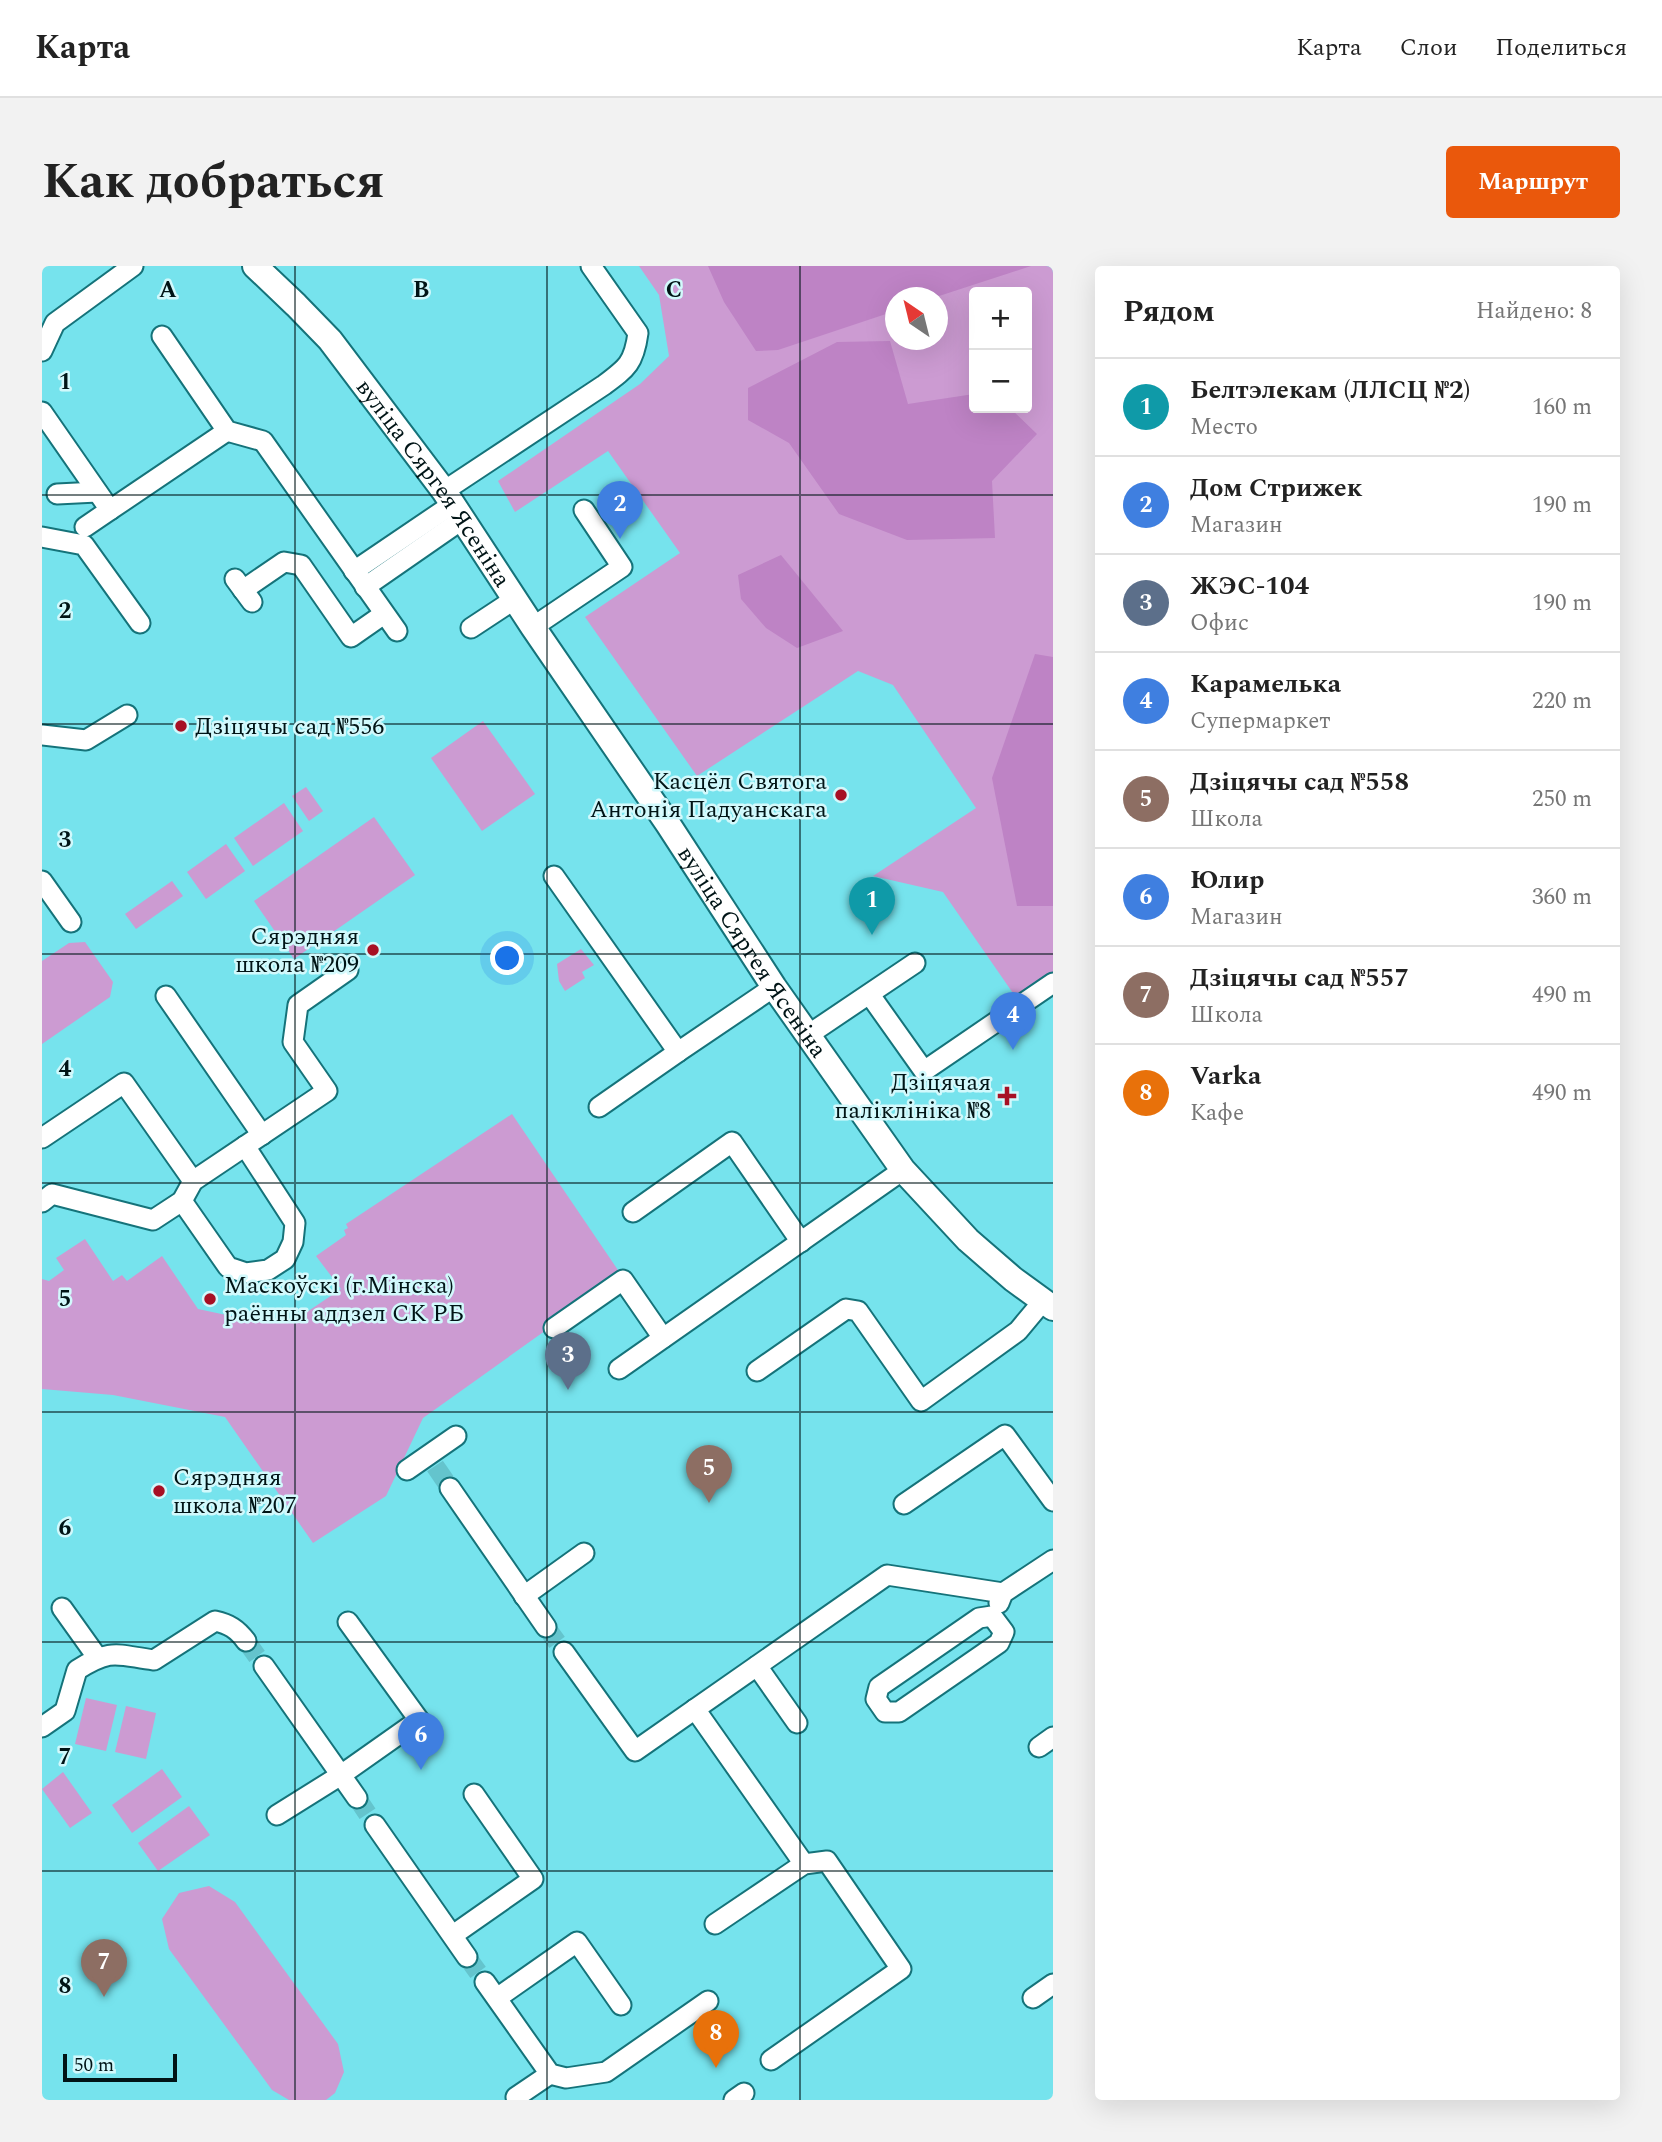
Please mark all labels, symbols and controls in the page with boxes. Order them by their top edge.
text: Карта [35,23,130,73]
text: Карта [1296,30,1362,66]
text: Слои [1400,30,1457,66]
text: Поделиться [1495,30,1627,66]
text: Как добраться [42,145,384,220]
button: Маршрут [1446,146,1620,218]
text: A [159,273,177,308]
text: B [413,273,429,308]
text: C [666,273,682,308]
north arrow [885,287,948,350]
map controls [969,287,1032,413]
button: + [969,287,1032,350]
text: Рядом [1123,289,1215,335]
text: Найдено: 8 [1476,294,1592,329]
button: − [969,350,1032,413]
text: 1 [59,365,71,400]
text: Белтэлекам (ЛЛСЦ №2) [1190,370,1470,410]
street label: вуліца Сяргея Ясеніна [346,372,520,595]
text: 1 [1140,390,1152,425]
text: 160 m [1532,390,1592,425]
text: Место [1190,410,1258,445]
text: Дом Стрижек [1190,468,1362,508]
pin: 2 [597,481,643,539]
text: 2 [1140,488,1152,523]
text: 190 m [1532,488,1592,523]
text: Магазин [1190,508,1283,543]
text: ЖЭС-104 [1190,566,1309,606]
text: 3 [1140,586,1152,621]
text: 190 m [1532,586,1592,621]
text: 2 [59,594,72,629]
text: Офис [1190,606,1249,641]
text: Карамелька [1190,664,1341,704]
text: 4 [1140,684,1152,719]
text: 220 m [1532,684,1592,719]
text: Супермаркет [1190,704,1331,739]
place label: Дзіцячы сад №556 [195,709,384,745]
marker: Дзіцячы сад №556 [173,718,189,734]
text: Дзіцячы сад №558 [1190,762,1409,802]
place label: Касцёл Святога Антонія Падуанскага [590,764,827,828]
text: 5 [1140,782,1152,817]
text: 250 m [1532,782,1592,817]
marker: Касцёл Святога Антонія Падуанскага [833,787,849,803]
text: Школа [1190,802,1263,837]
text: 3 [59,823,72,858]
street label: вуліца Сяргея Ясеніна [668,839,836,1066]
text: Юлир [1190,860,1264,900]
pin: 1 [849,877,895,935]
text: 6 [1140,880,1152,915]
text: 360 m [1532,880,1592,915]
text: Магазин [1190,900,1283,935]
place label: Сярэдняя школа №209 [235,919,359,983]
your location [490,941,524,975]
marker: Сярэдняя школа №209 [365,942,381,958]
text: Дзіцячы сад №557 [1190,958,1409,998]
text: 7 [1140,978,1152,1013]
text: 490 m [1532,978,1592,1013]
pin: 4 [990,992,1036,1050]
text: Школа [1190,998,1263,1033]
text: 4 [59,1052,72,1087]
text: Varka [1190,1056,1261,1096]
place label: Дзіцячая паліклініка №8 [835,1065,991,1129]
text: 8 [1140,1076,1152,1111]
text: 490 m [1532,1076,1592,1111]
marker: Дзіцячая паліклініка №8 [997,1086,1017,1106]
text: Кафе [1190,1096,1244,1131]
place label: Маскоўскі (г.Мінска) раённы аддзел СК РБ [224,1268,464,1332]
text: 5 [59,1282,71,1317]
marker: Маскоўскі (г.Мінска) раённы аддзел СК РБ [202,1291,218,1307]
pin: 3 [545,1332,591,1390]
pin: 5 [686,1445,732,1503]
place label: Сярэдняя школа №207 [173,1460,297,1524]
marker: Сярэдняя школа №207 [151,1483,167,1499]
text: 6 [59,1511,72,1546]
pin: 6 [398,1712,444,1770]
text: 7 [59,1740,71,1775]
pin: 7 [81,1939,127,1997]
text: 8 [59,1969,71,2004]
pin: 8 [693,2010,739,2068]
scale bar [63,2051,177,2083]
text: 50 m [74,2051,114,2080]

